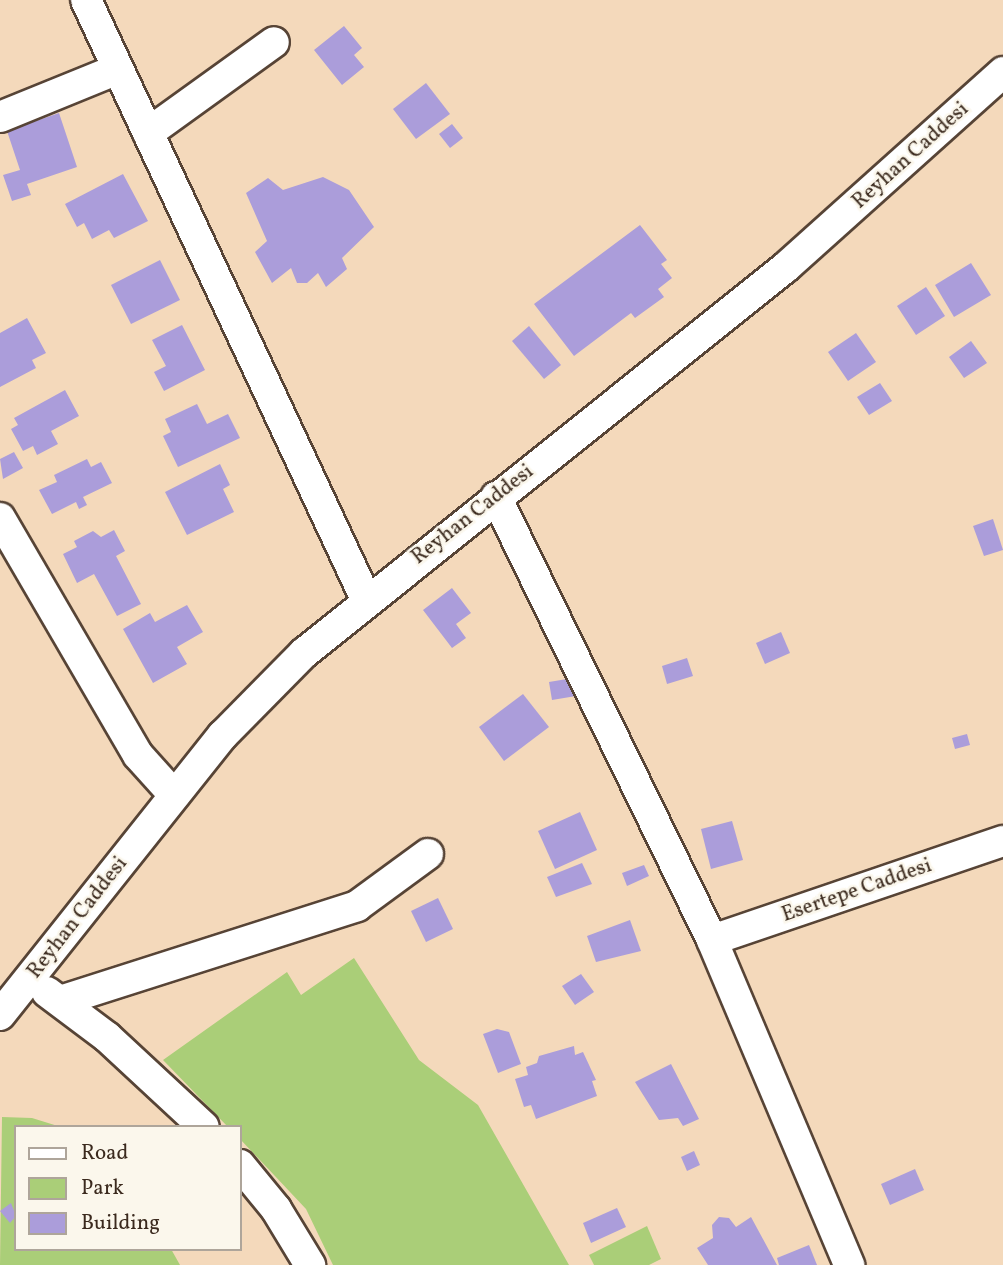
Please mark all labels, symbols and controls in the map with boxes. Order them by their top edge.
street label: Reyhan Caddesi [848,97,974,215]
street label: Reyhan Caddesi [407,460,539,570]
street label: Reyhan Caddesi [23,852,133,984]
street label: Esertepe Caddesi [779,854,935,928]
legend [14,1125,242,1251]
text: Road [81,1139,128,1168]
text: Park [81,1174,124,1203]
text: Building [81,1209,160,1238]

